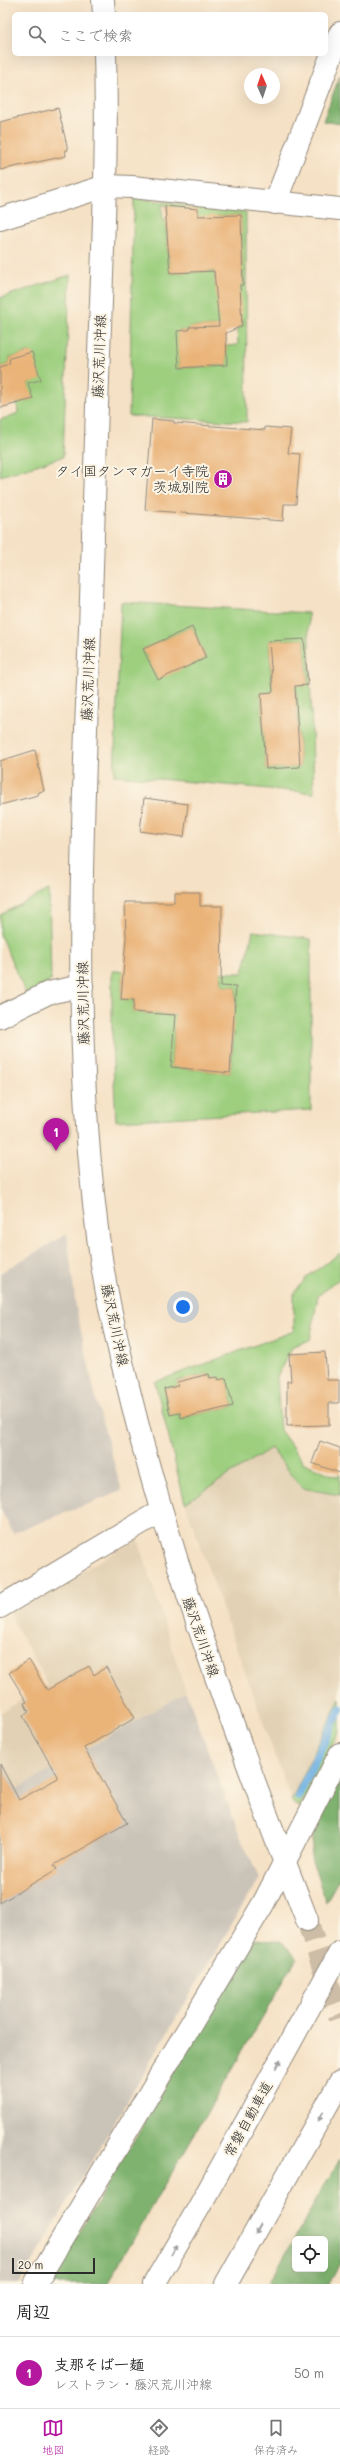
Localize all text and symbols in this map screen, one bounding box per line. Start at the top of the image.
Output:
search box [12,12,328,56]
icon: search [26,23,48,45]
text: ここで検索 [58,25,133,45]
north arrow [244,68,280,104]
street label: 藤沢荒川沖線 [88,314,109,398]
place label: タイ国タンマガーイ寺院 茨城別院 [56,461,209,496]
building icon: タイ国タンマガーイ寺院 茨城別院 [212,468,234,490]
street label: 藤沢荒川沖線 [77,637,98,721]
street label: 藤沢荒川沖線 [72,961,93,1045]
pin: 1 [43,1118,69,1151]
street label: 藤沢荒川沖線 [97,1282,134,1368]
your location [173,1297,193,1317]
street label: 藤沢荒川沖線 [179,1594,224,1680]
one-way arrow [275,2058,282,2070]
street label: 常磐自動車道 [219,2077,276,2160]
one-way arrow [318,2110,324,2122]
one-way arrow [254,2223,261,2235]
map controls [292,2236,328,2272]
button: locate [292,2236,328,2272]
one-way arrow [170,2244,177,2256]
scale bar [12,2256,95,2275]
text: 20 m [18,2257,43,2272]
text: 周辺 [16,2300,50,2322]
text: 支那そば一麺 [54,2354,144,2374]
text: 1 [26,2364,32,2381]
text: 50 m [294,2364,324,2381]
text: レストラン · 藤沢荒川沖線 [54,2375,212,2392]
tab: 地図 [42,2417,64,2457]
tab: 経路 [148,2417,170,2457]
tab: 保存済み [254,2417,298,2457]

